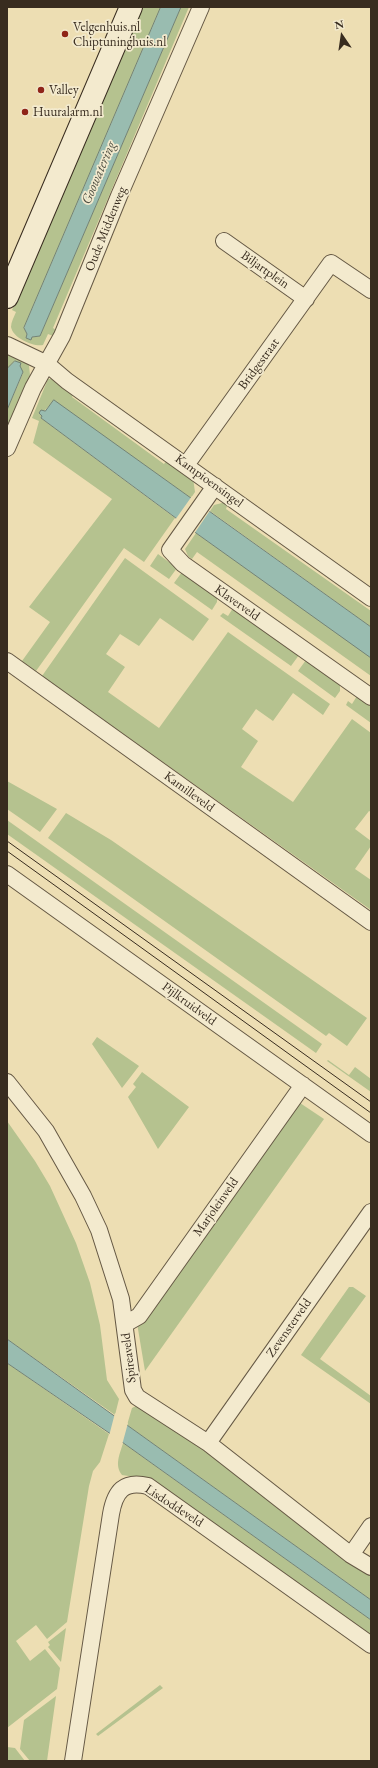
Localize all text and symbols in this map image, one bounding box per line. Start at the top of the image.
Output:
north arrow [322,16,362,56]
text: N [333,16,345,32]
place label: Velgenhuis.nl Chiptuninghuis.nl [73,19,166,50]
marker: Velgenhuis.nl Chiptuninghuis.nl [60,29,70,39]
place label: Valley [49,82,79,98]
marker: Valley [36,85,46,95]
place label: Huuralarm.nl [33,104,102,120]
marker: Huuralarm.nl [20,107,30,117]
water label: Goowatering [78,139,120,207]
street label: Oude Middenweg [82,184,130,274]
street label: Biljartplein [238,248,292,292]
street label: Bridgestraat [235,335,283,393]
street label: Kampioensingel [172,451,246,511]
street label: Klaverveld [211,582,263,624]
street label: Kamilleveld [161,768,217,816]
street label: Pijlkruidveld [159,979,219,1029]
street label: Marjoleinveld [190,1175,242,1239]
street label: Zevensterveld [263,1296,315,1360]
street label: Spireaveld [118,1332,140,1384]
street label: Lisdoddeveld [142,1481,206,1531]

